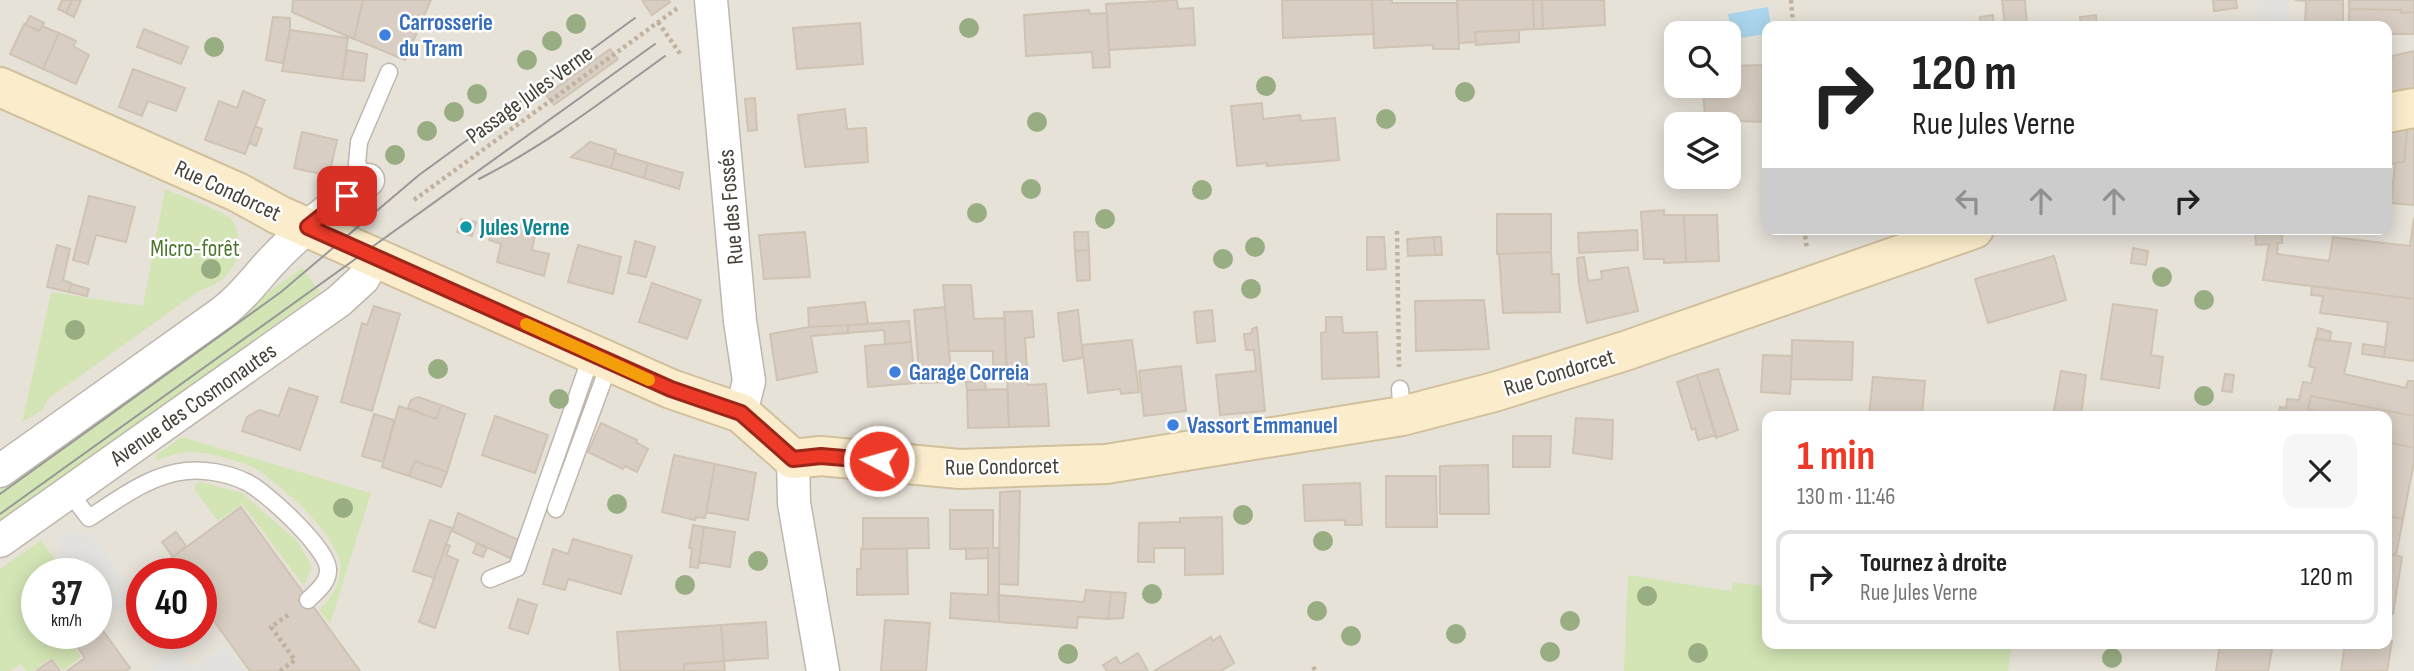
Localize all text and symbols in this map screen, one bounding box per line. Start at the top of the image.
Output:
place label: Carrosserie du Tram [399,9,493,63]
map controls [1664,21,1741,189]
button: search [1664,21,1741,98]
marker: Carrosserie du Tram [377,27,393,43]
street label: Passage Jules Verne [461,40,598,150]
text: 120 m [1912,45,2017,104]
icon: right [1797,49,1888,140]
text: Rue Jules Verne [1912,105,2075,144]
button: layers [1664,112,1741,189]
street label: Rue des Fossés [712,148,750,266]
street label: Rue Condorcet [170,154,285,228]
pin [317,166,377,226]
icon: arrive [328,177,366,215]
icon: left [1949,182,1987,220]
icon: ahead [2022,182,2060,220]
icon: ahead [2095,182,2133,220]
icon: right [2168,182,2206,220]
place label: Jules Verne [479,214,570,242]
marker: Jules Verne [458,219,474,235]
park label: Micro-forêt [150,235,240,263]
street label: Avenue des Cosmonautes [104,337,282,473]
street label: Rue Condorcet [1501,343,1618,403]
place label: Garage Correia [909,359,1029,387]
marker: Garage Correia [887,364,903,380]
place label: Vassort Emmanuel [1187,412,1338,440]
marker: Vassort Emmanuel [1165,417,1181,433]
position arrow [842,424,916,498]
text: 1 min [1797,431,1875,482]
button: close [2283,434,2357,508]
street label: Rue Condorcet [945,452,1059,482]
text: 130 m · 11:46 [1797,483,1895,511]
text: Tournez à droite [1860,548,2007,579]
speed limit sign: 40 [126,558,217,649]
icon: right [1801,558,1839,596]
text: 120 m [2300,562,2353,593]
text: 37 [51,573,82,616]
text: Rue Jules Verne [1860,579,1977,607]
text: km/h [51,610,82,631]

